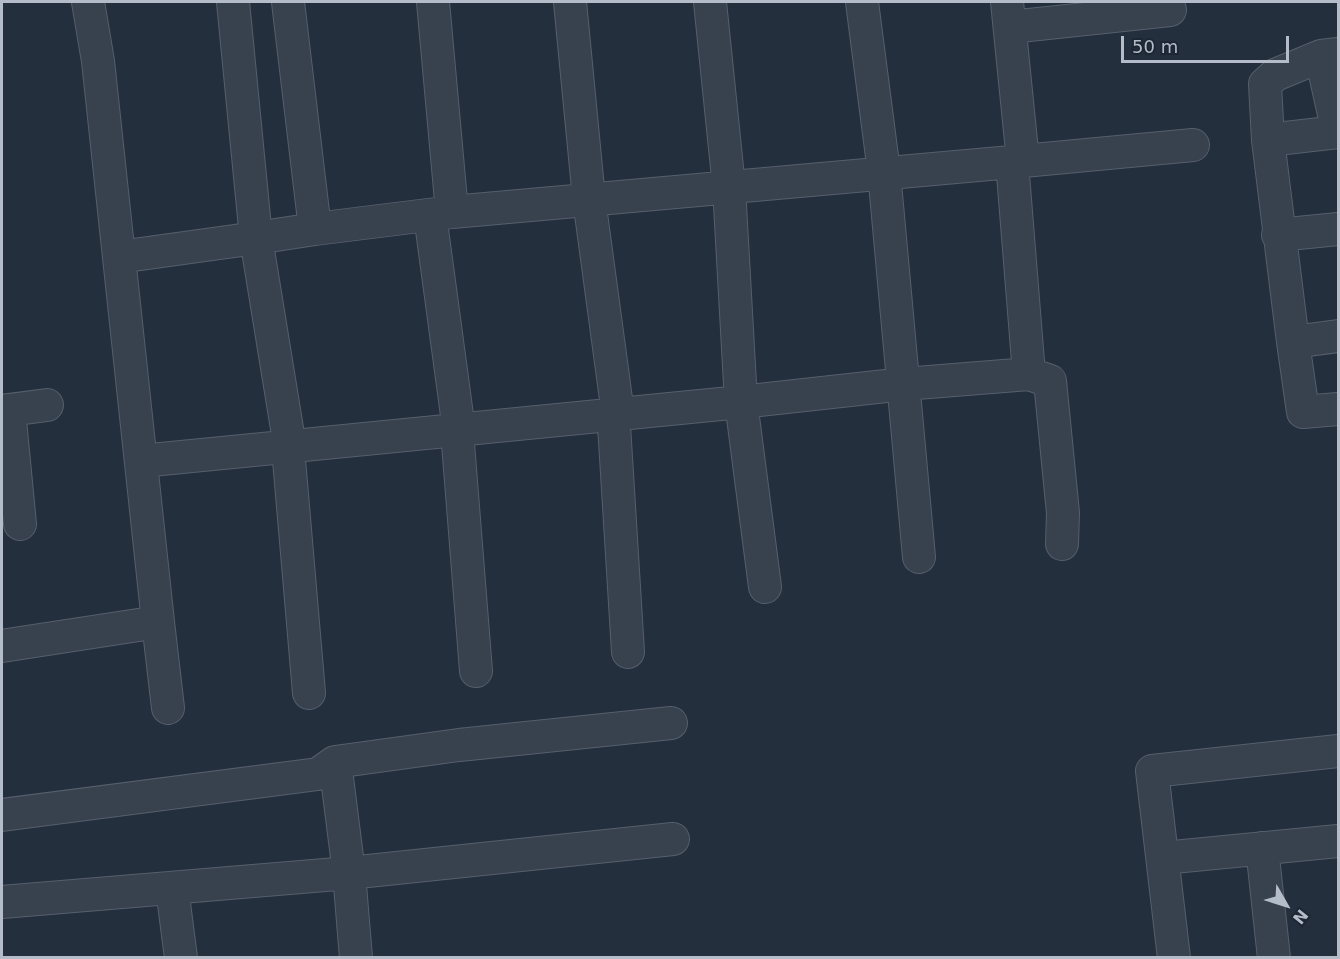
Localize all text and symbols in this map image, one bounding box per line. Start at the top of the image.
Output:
scale bar [1124,24,1292,62]
text: 50 m [1132,36,1178,57]
north arrow [1256,875,1316,935]
text: N [1289,905,1312,928]

